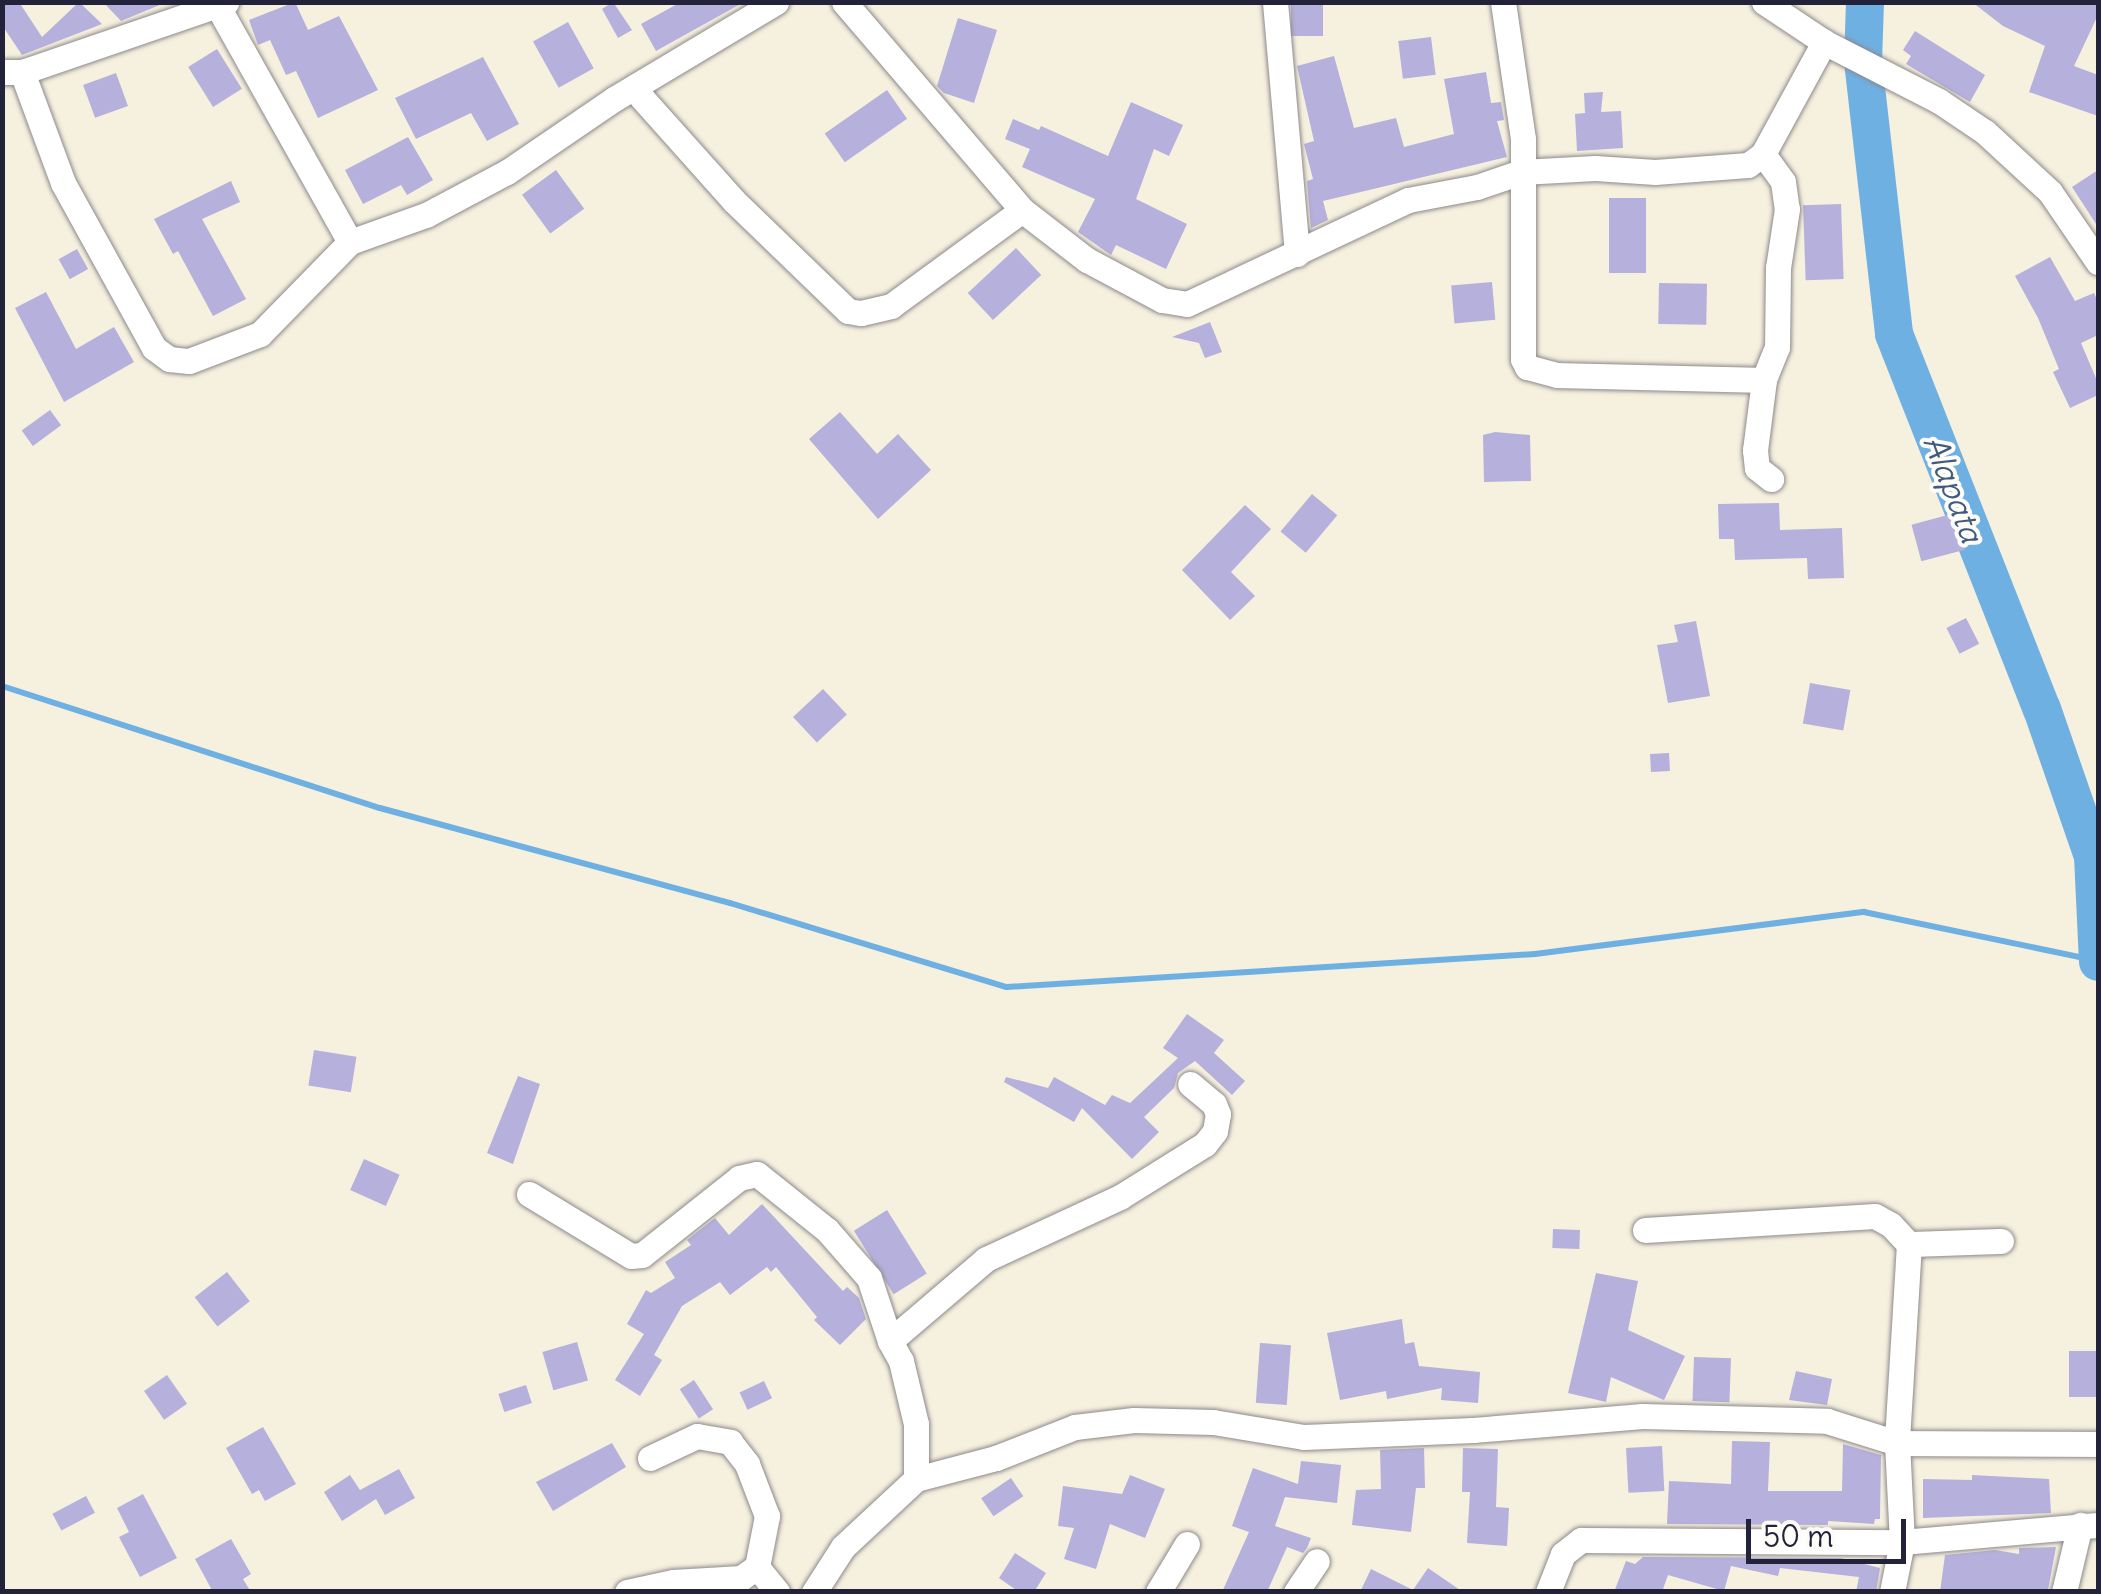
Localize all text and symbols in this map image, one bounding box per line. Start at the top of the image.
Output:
water label: Alapata [1915,430,1991,548]
scale bar [1751,1499,1911,1561]
text: 50 m [1763,1517,1833,1555]

